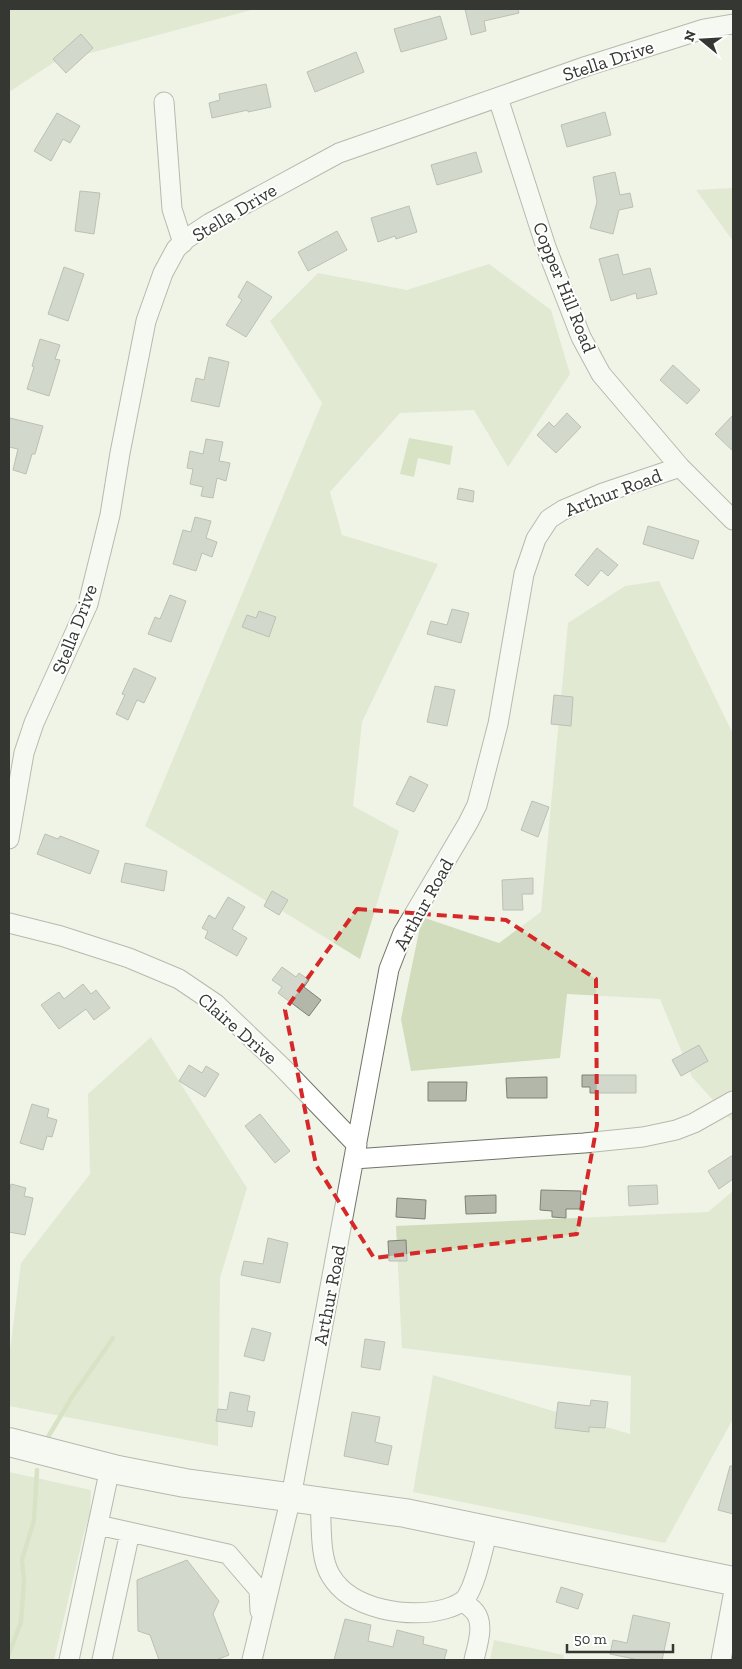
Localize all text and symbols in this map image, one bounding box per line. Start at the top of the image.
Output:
north arrow [677,15,727,65]
text: N [680,28,700,44]
street label: Stella Drive [560,35,657,86]
street label: Stella Drive [188,178,281,247]
street label: Copper Hill Road [528,219,601,356]
street label: Arthur Road [562,463,665,521]
street label: Stella Drive [47,581,102,677]
street label: Arthur Road [389,854,458,954]
street label: Claire Drive [193,988,282,1069]
street label: Arthur Road [309,1243,351,1347]
scale bar [567,1622,673,1654]
text: 50 m [574,1630,607,1648]

